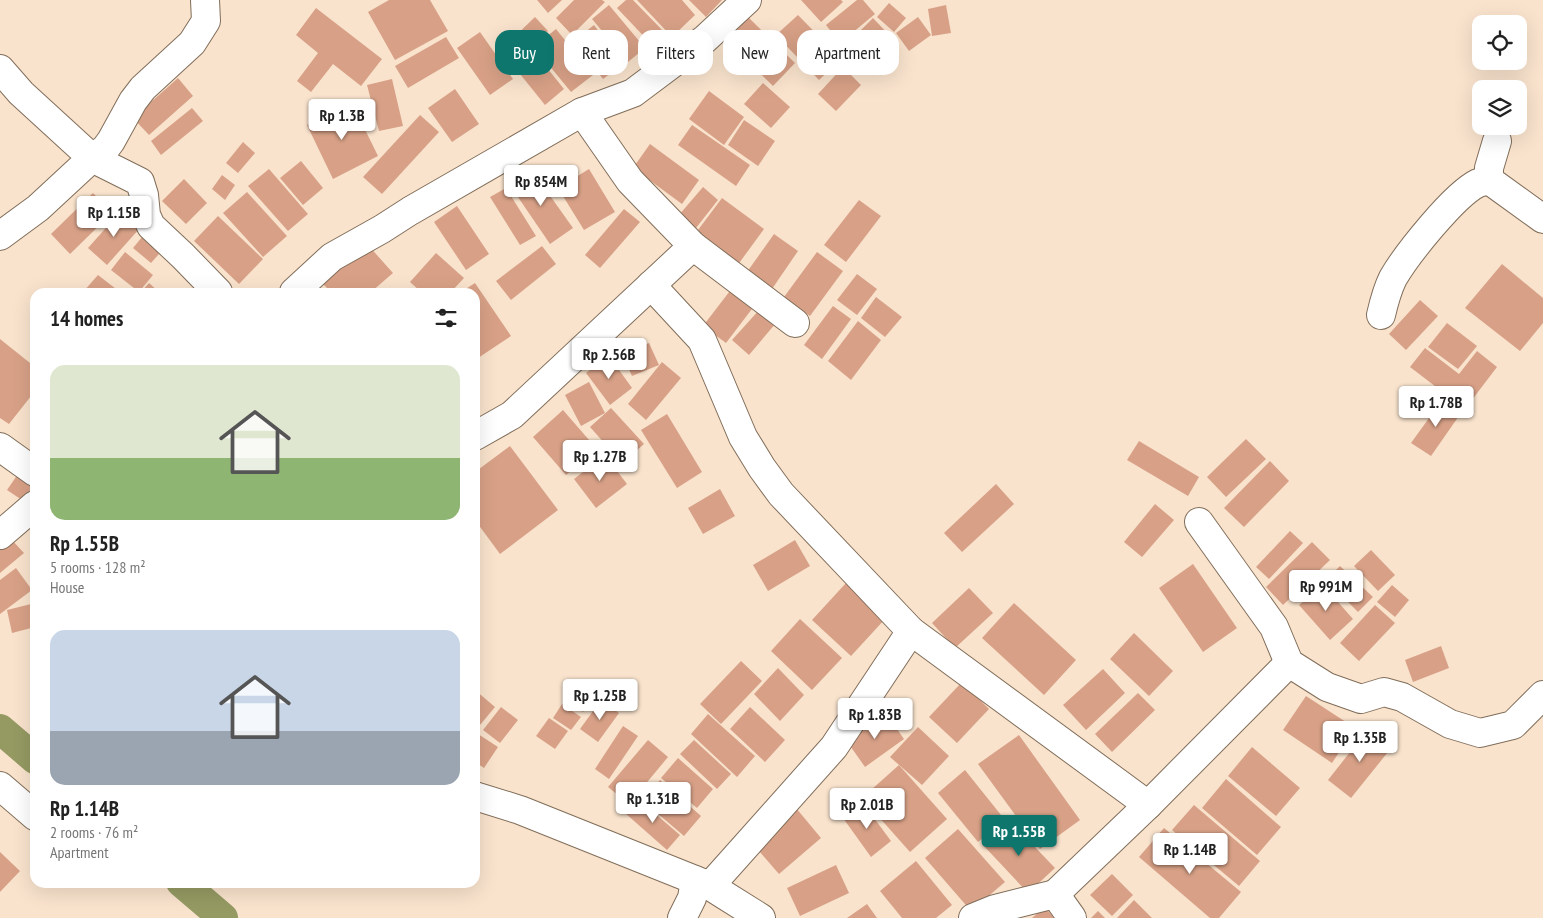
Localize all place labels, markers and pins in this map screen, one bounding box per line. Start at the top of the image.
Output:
pin: Rp 1.3B [296,98,388,141]
pin: Rp 854M [495,164,587,207]
pin: Rp 1.15B [62,196,166,238]
pin: Rp 2.56B [557,338,661,380]
pin: Rp 1.78B [1384,386,1488,428]
pin: Rp 1.27B [548,440,652,482]
pin: Rp 991M [1280,570,1372,612]
pin: Rp 1.25B [548,678,652,721]
pin: Rp 1.83B [823,698,927,740]
pin: Rp 1.35B [1308,720,1412,763]
pin: Rp 1.31B [601,782,705,824]
pin: Rp 2.01B [815,788,919,830]
pin: Rp 1.55B [967,814,1071,857]
pin: Rp 1.14B [1138,832,1242,875]

